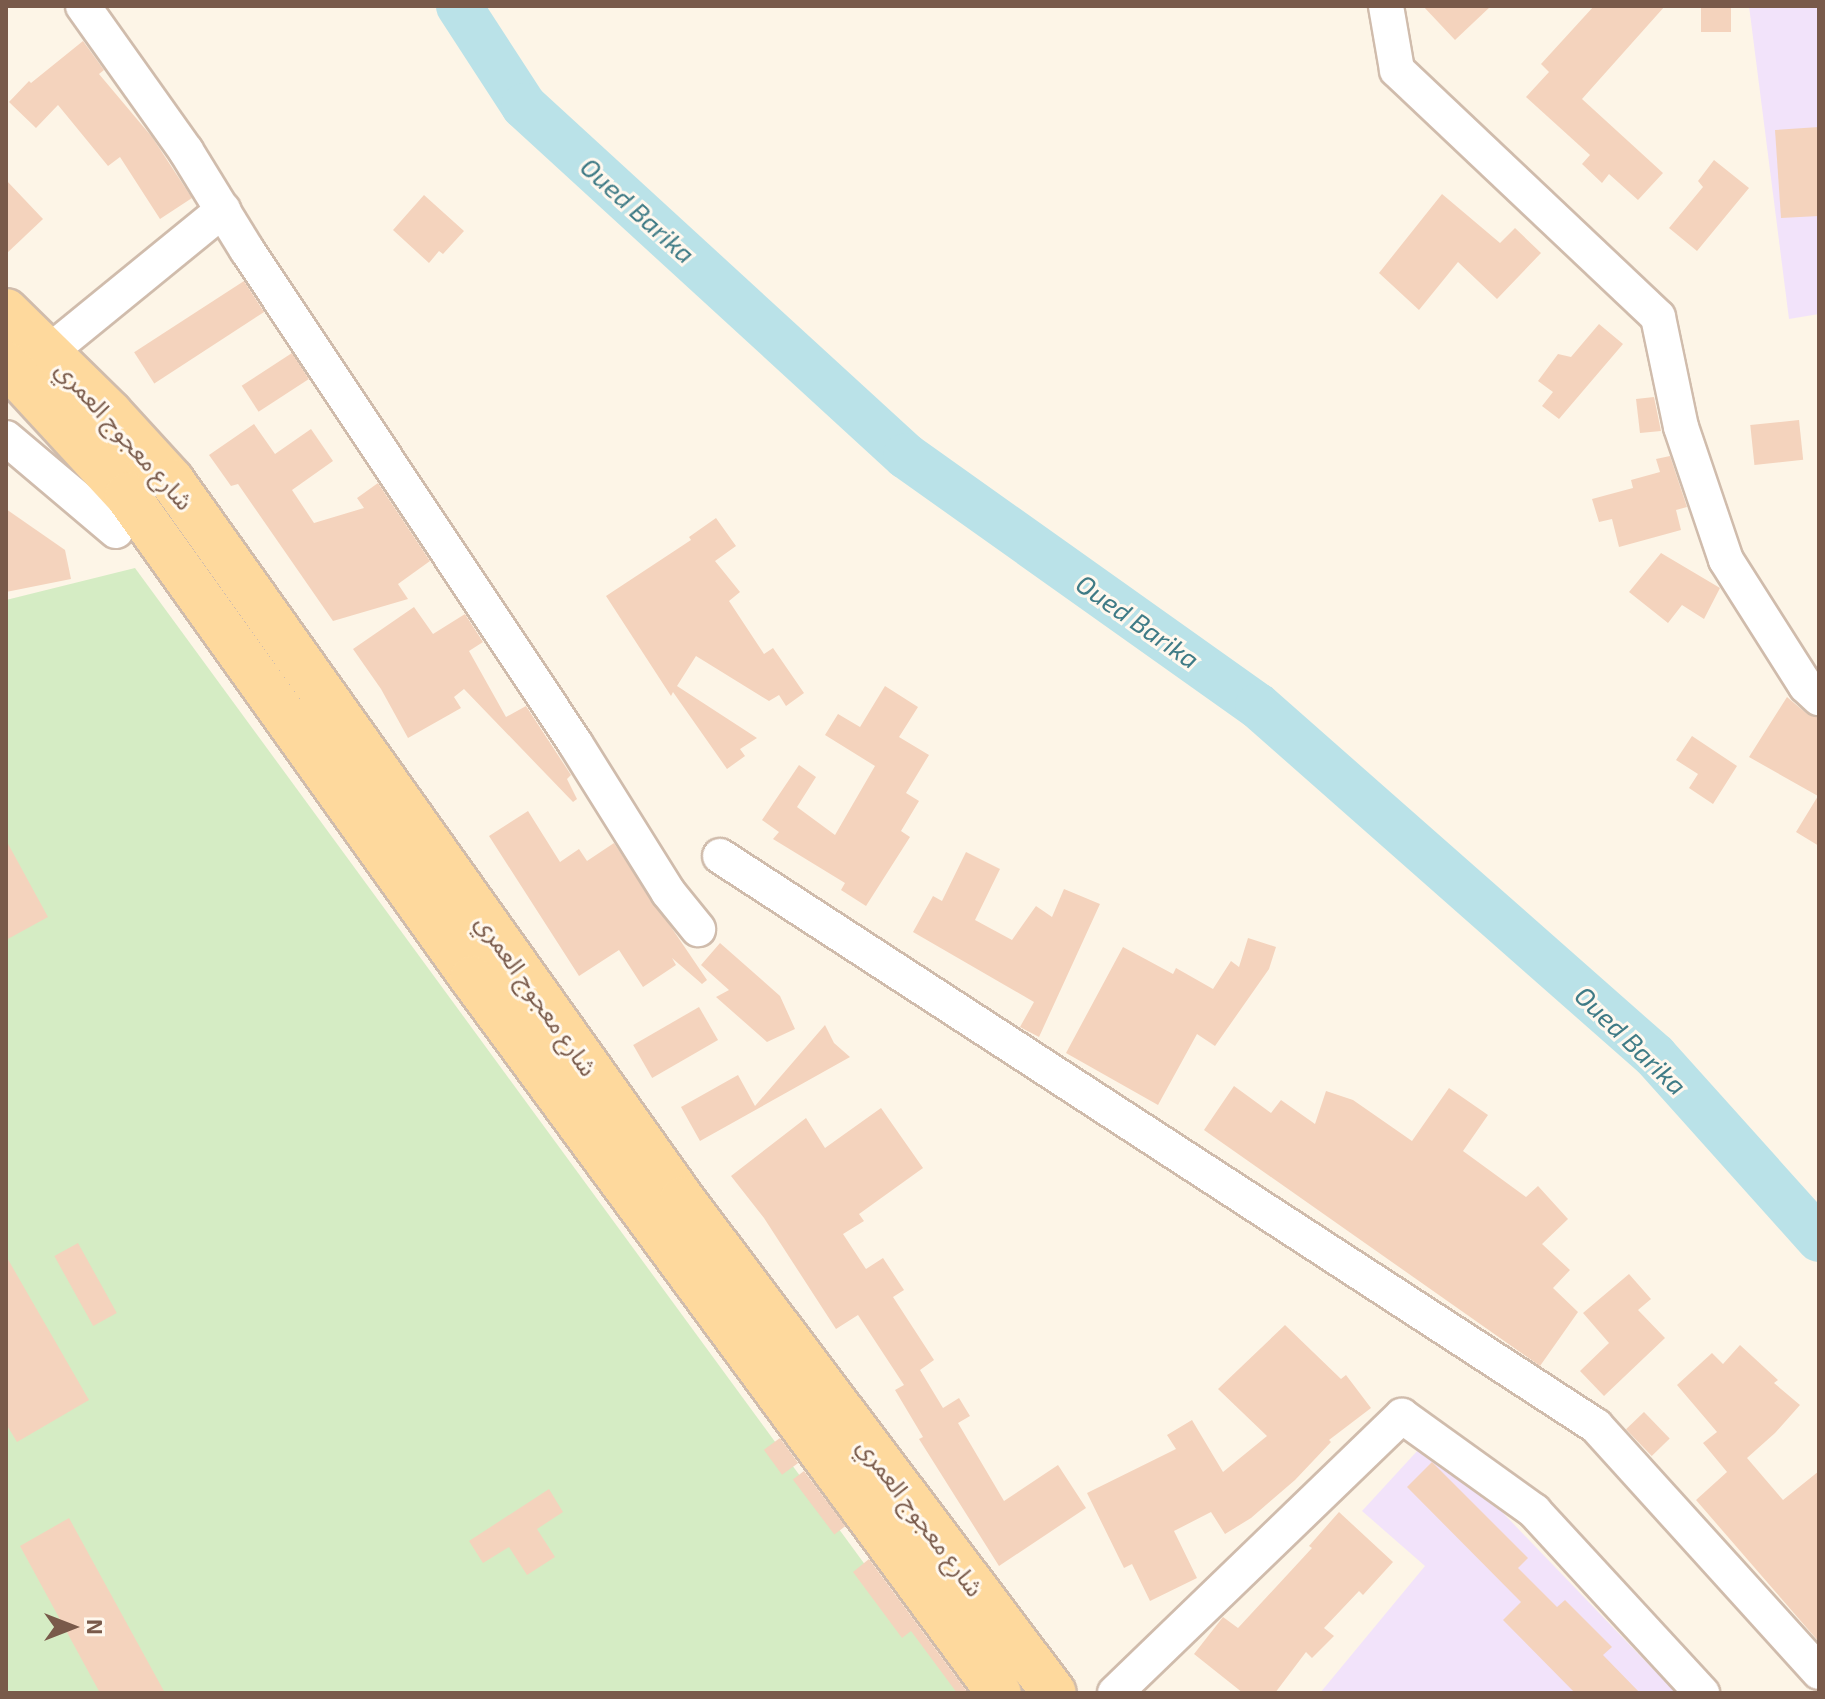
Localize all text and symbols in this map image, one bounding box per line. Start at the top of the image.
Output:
water label: Oued Barika [575,151,701,269]
street label: شارع معجوج العمري [51,355,199,515]
water label: Oued Barika [1071,567,1205,675]
street label: شارع معجوج العمري [471,909,603,1081]
water label: Oued Barika [1569,979,1693,1101]
street label: شارع معجوج العمري [852,1432,990,1602]
north arrow [32,1587,112,1667]
text: N [83,1619,109,1635]

